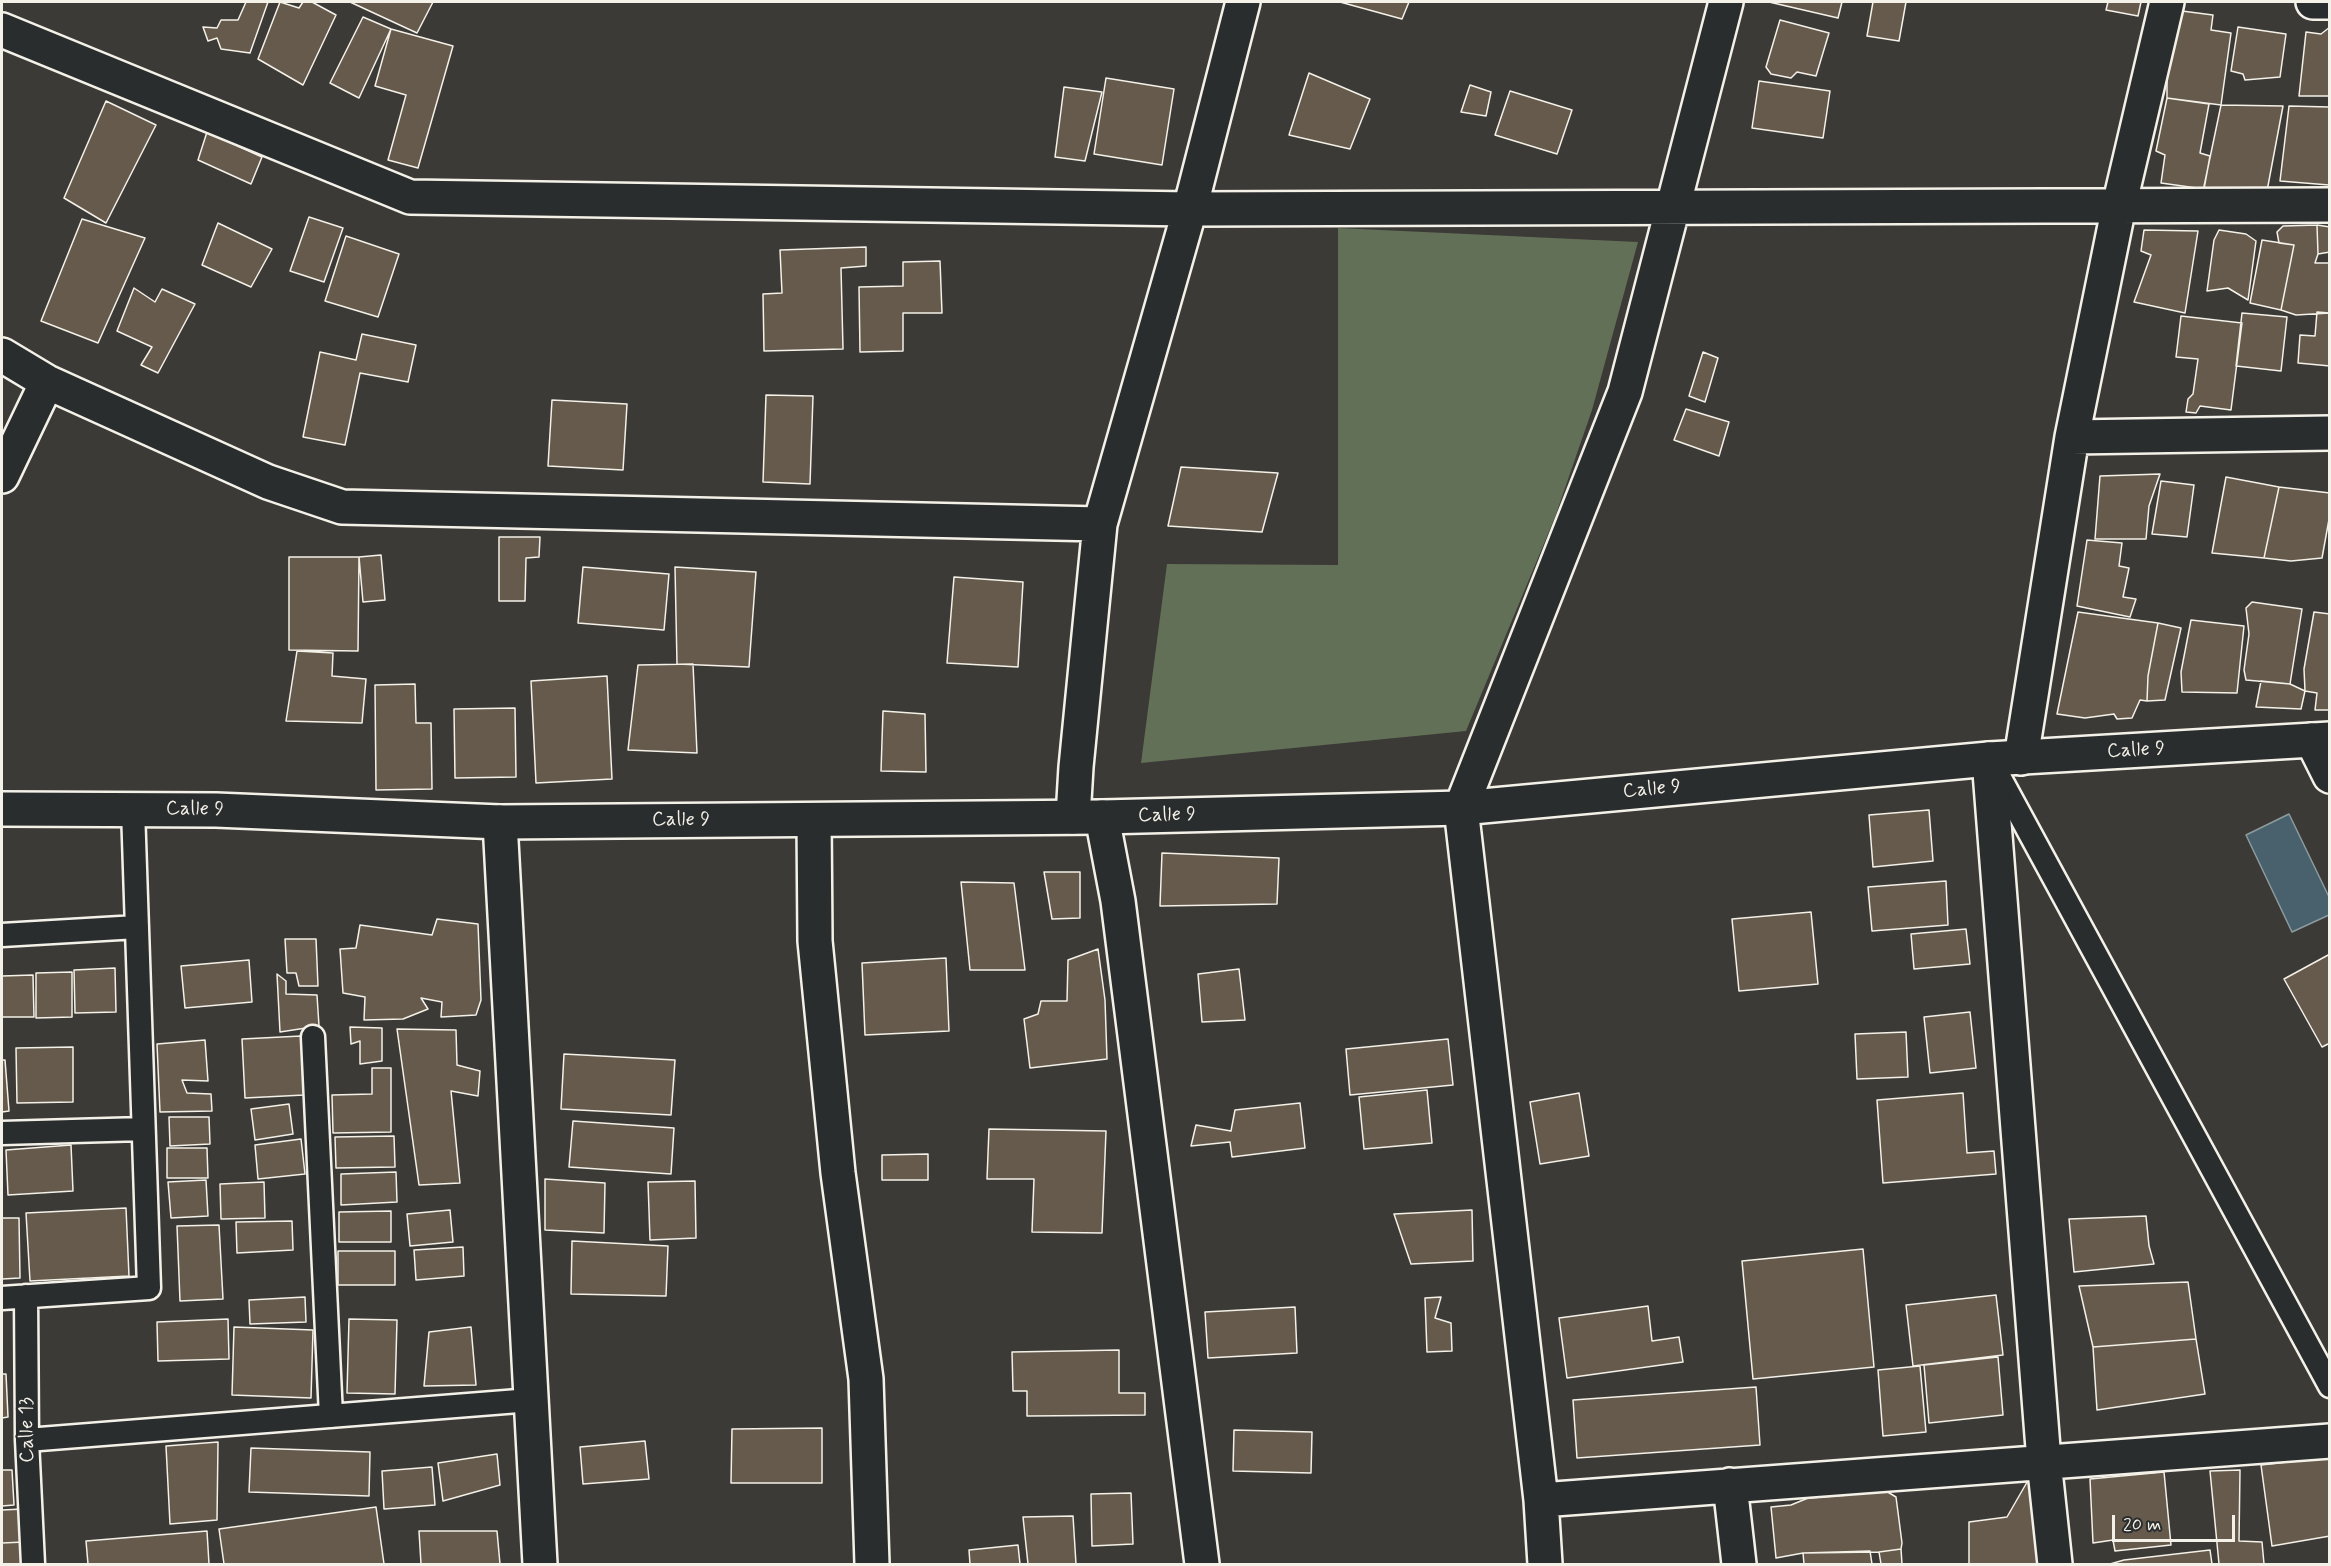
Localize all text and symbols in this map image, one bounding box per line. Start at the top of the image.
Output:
street label: Calle 9 [2106,737,2166,765]
street label: Calle 9 [1622,776,1682,804]
street label: Calle 9 [166,797,224,823]
street label: Calle 9 [1138,803,1196,829]
street label: Calle 9 [652,809,710,833]
street label: Calle 13 [15,1397,41,1463]
scale bar [2115,1503,2238,1541]
text: 20 m [2123,1513,2161,1537]

